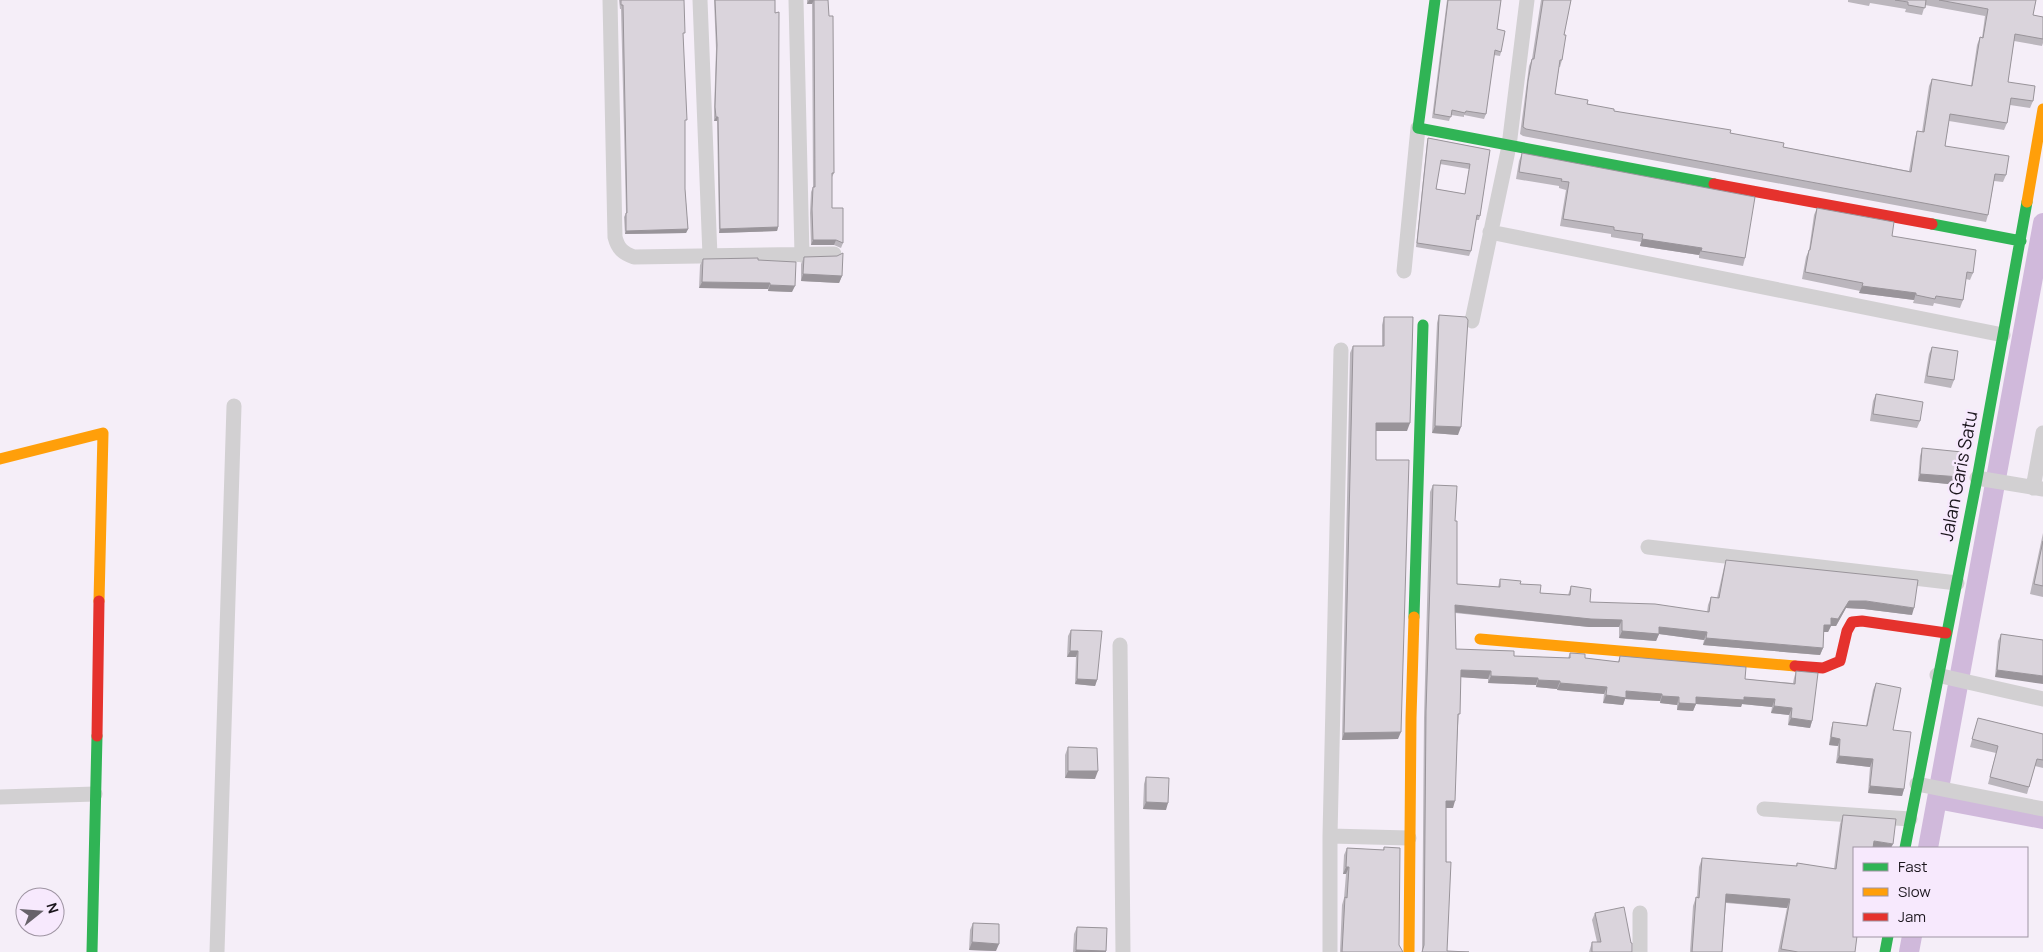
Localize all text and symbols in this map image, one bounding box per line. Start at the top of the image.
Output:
street label: Jalan Garis Satu [1934,409,1982,543]
legend [1853,847,2028,937]
text: Fast [1898,856,1927,877]
text: Slow [1898,881,1931,902]
north arrow [15,887,65,937]
text: N [42,900,63,916]
text: Jam [1898,906,1926,927]

